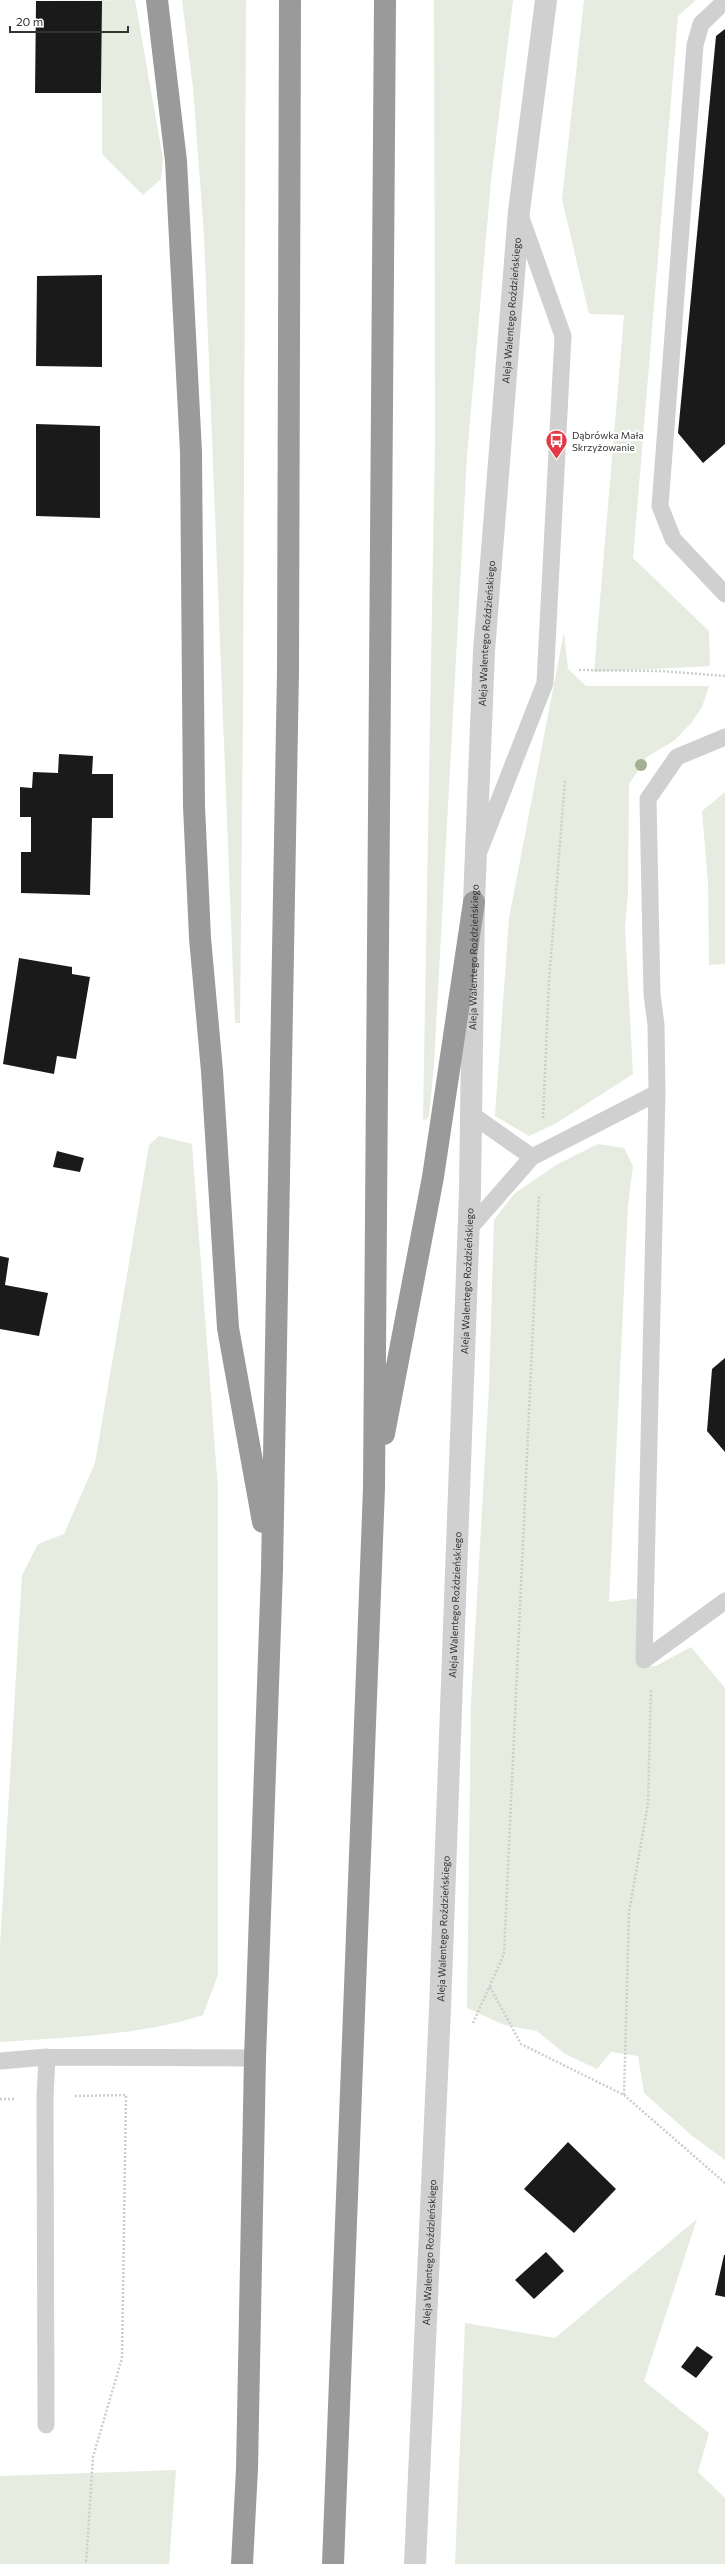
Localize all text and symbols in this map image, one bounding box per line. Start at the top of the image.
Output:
scale bar [10,8,128,34]
text: 20 m [16,14,43,28]
street label: Aleja Walentego Roździeńskiego [499,237,523,384]
bus stop icon: Dąbrówka Mała Skrzyżowanie [543,428,569,461]
place label: Dąbrówka Mała Skrzyżowanie [572,429,644,453]
street label: Aleja Walentego Roździeńskiego [476,560,497,707]
street label: Aleja Walentego Roździeńskiego [466,884,481,1030]
street label: Aleja Walentego Roździeńskiego [458,1208,475,1354]
street label: Aleja Walentego Roździeńskiego [446,1531,464,1678]
street label: Aleja Walentego Roździeńskiego [434,1855,452,2002]
street label: Aleja Walentego Roździeńskiego [420,2179,438,2326]

